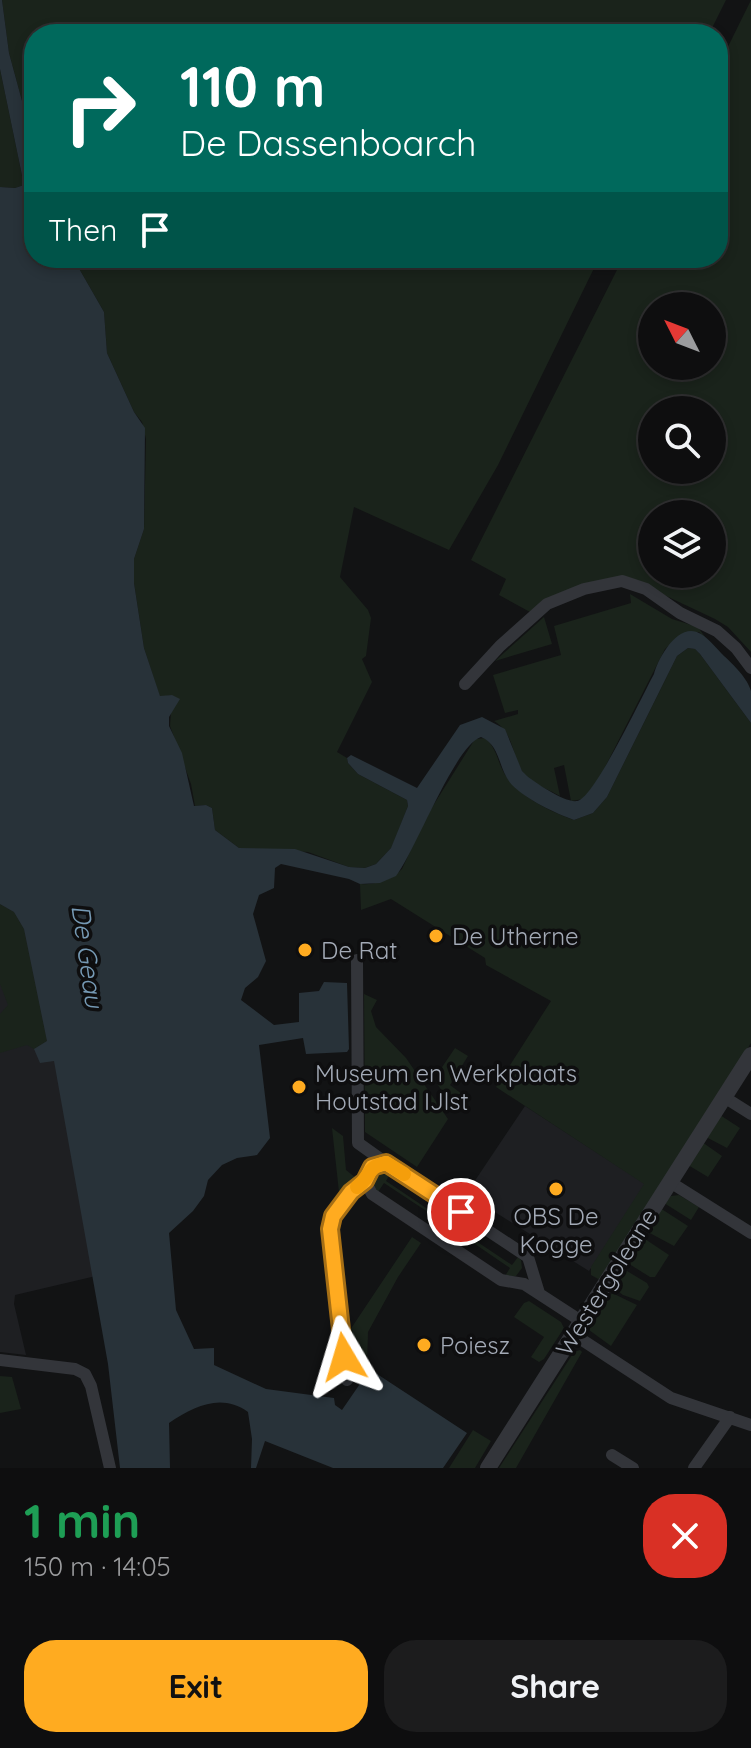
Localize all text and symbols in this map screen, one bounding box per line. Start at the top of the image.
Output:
text: 110 m [180,51,325,121]
icon: right [48,56,152,160]
text: De Dassenboarch [180,120,477,165]
icon: arrive [133,208,177,252]
text: Then [48,211,117,249]
north arrow [638,292,726,380]
map controls [638,292,726,588]
button: search [638,396,726,484]
button: layers [638,500,726,588]
water label: De Geau [64,902,112,1011]
place label: De Utherne [452,921,579,951]
marker: De Utherne [427,927,445,945]
place label: De Rat [321,935,397,965]
marker: De Rat [296,941,314,959]
place label: Museum en Werkplaats Houtstad IJlst [315,1058,577,1116]
marker: Museum en Werkplaats Houtstad IJlst [290,1078,308,1096]
pin [427,1178,495,1246]
marker: OBS De Kogge [547,1180,565,1198]
icon: arrive [439,1190,483,1234]
place label: OBS De Kogge [513,1201,599,1259]
street label: Westergoleane [549,1203,663,1361]
position arrow [302,1315,386,1399]
place label: Poiesz [440,1330,510,1360]
marker: Poiesz [415,1336,433,1354]
text: 1 min [24,1490,140,1550]
button: close [643,1494,727,1578]
text: 150 m · 14:05 [24,1550,171,1583]
button: Exit [24,1640,368,1732]
button: Share [384,1640,727,1732]

